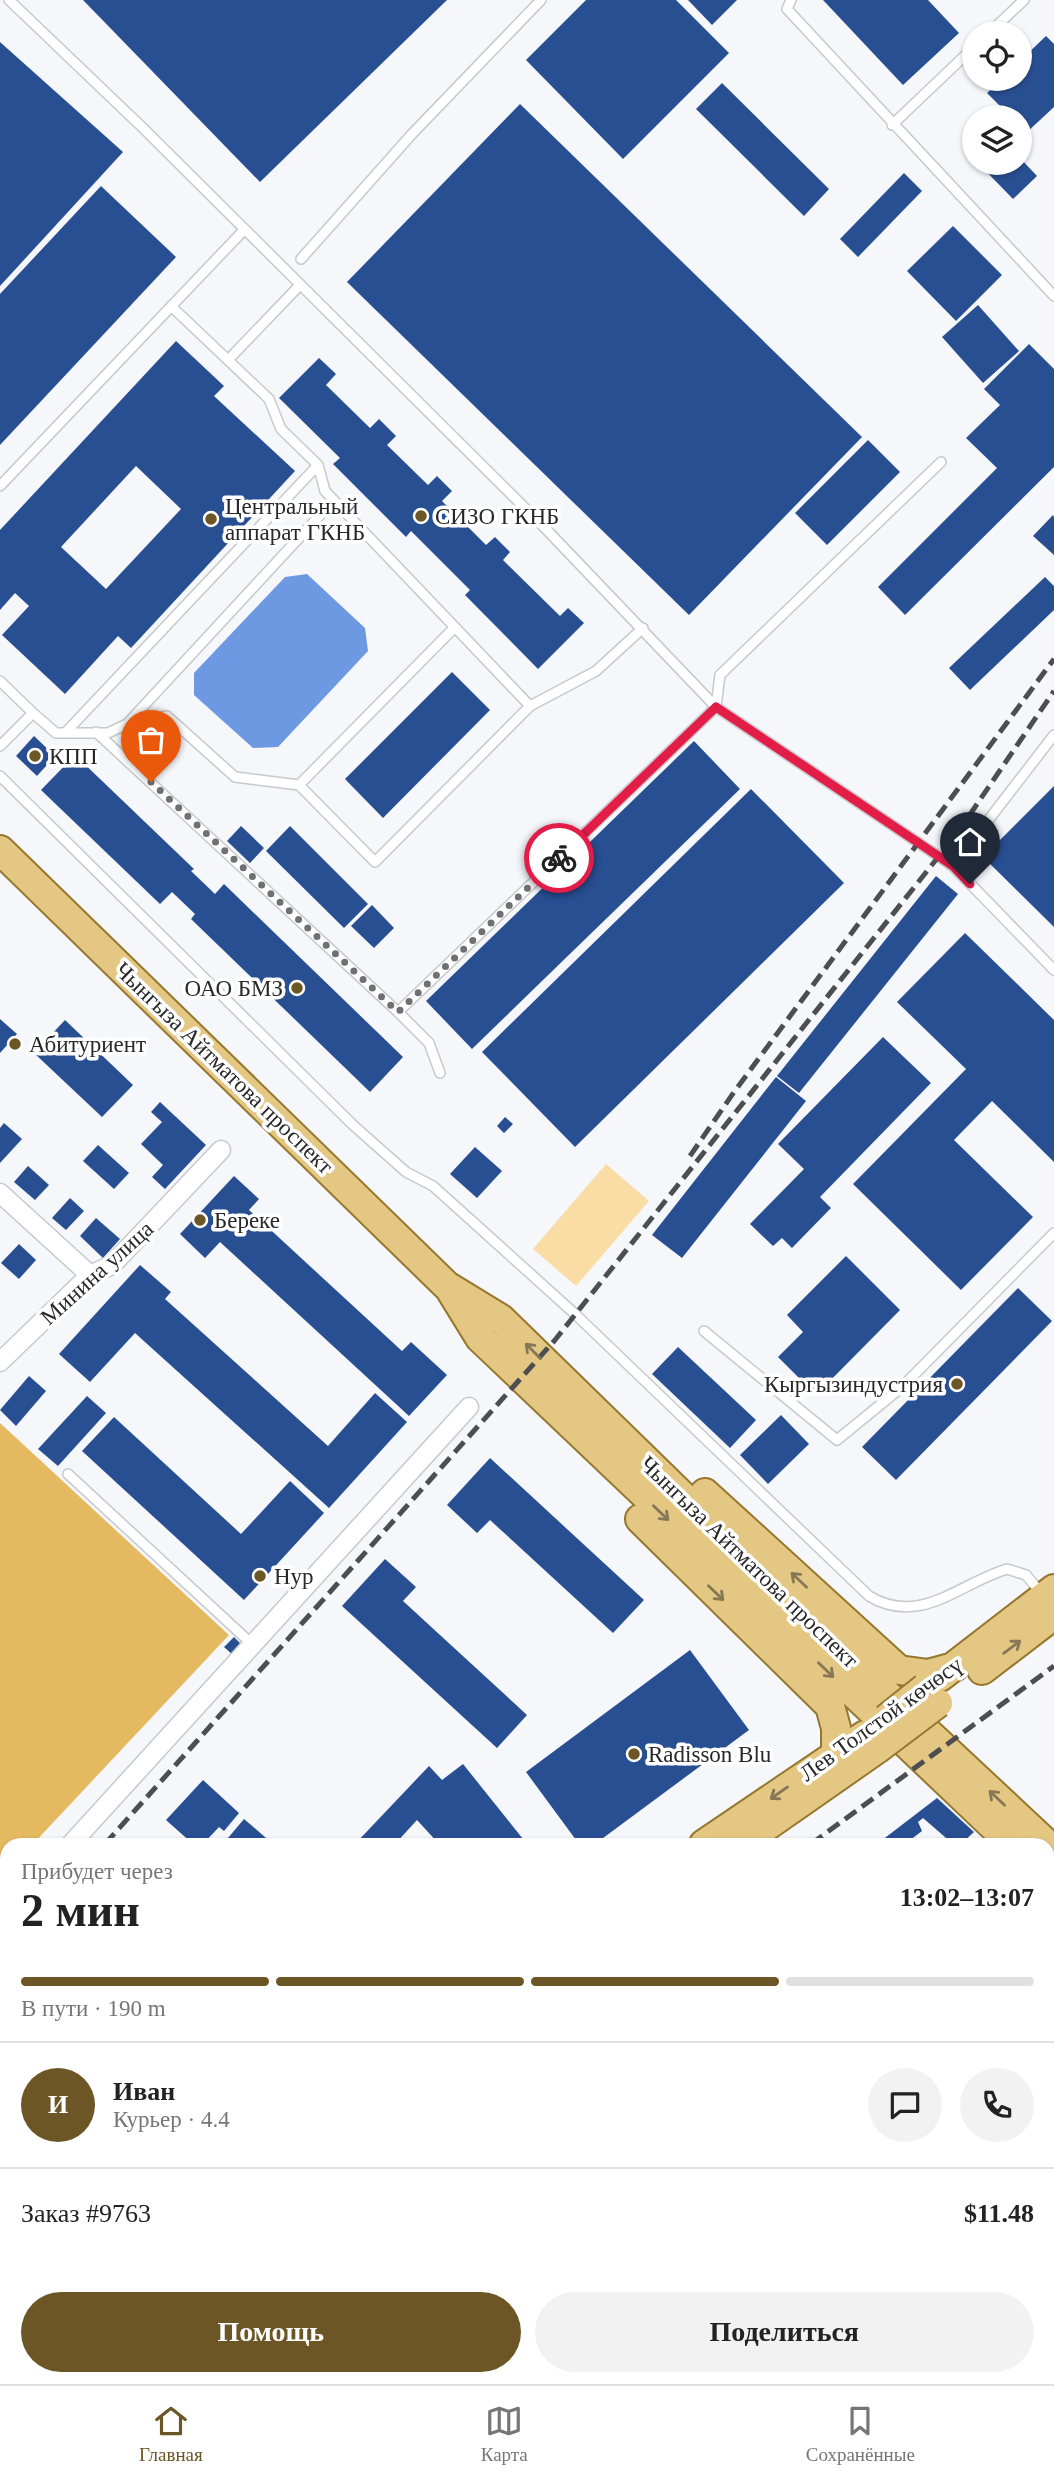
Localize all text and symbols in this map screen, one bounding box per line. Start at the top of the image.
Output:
map controls [962,21,1032,175]
button: locate [962,21,1032,91]
button: layers [962,105,1032,175]
place label: Центральный аппарат ГКНБ [225,494,365,545]
place label: СИЗО ГКНБ [435,504,559,529]
marker: СИЗО ГКНБ [413,508,429,524]
marker: Центральный аппарат ГКНБ [203,511,219,527]
pin [121,710,181,782]
icon: bag [132,721,170,759]
place label: КПП [49,744,98,769]
marker: КПП [27,748,43,764]
pin [940,812,1000,884]
courier [524,823,594,893]
icon: home [951,823,989,861]
icon: bike [540,839,578,877]
street label: Чынгыза Айтматова проспект [110,957,338,1179]
place label: ОАО БМЗ [185,976,283,1001]
marker: ОАО БМЗ [289,980,305,996]
place label: Абитуриент [29,1032,146,1057]
marker: Абитуриент [7,1036,23,1052]
place label: Береке [214,1208,280,1233]
marker: Береке [192,1212,208,1228]
street label: Минина улица [36,1216,158,1330]
one-way arrow [525,1343,542,1360]
place label: Кыргызиндустрия [764,1372,943,1397]
marker: Кыргызиндустрия [949,1376,965,1392]
street label: Чынгыза Айтматова проспект [635,1451,863,1673]
one-way arrow [652,1504,669,1521]
place label: Нур [274,1564,314,1589]
marker: Нур [252,1568,268,1584]
one-way arrow [790,1572,808,1588]
one-way arrow [707,1585,724,1602]
one-way arrow [1002,1640,1021,1655]
street label: Лев Толстой көчөсү [795,1652,967,1786]
one-way arrow [817,1662,834,1679]
place label: Radisson Blu [648,1742,772,1767]
marker: Radisson Blu [626,1746,642,1762]
one-way arrow [770,1786,789,1800]
one-way arrow [989,1789,1006,1806]
text: Прибудет через [21,1859,173,1884]
text: 13:02–13:07 [900,1883,1034,1912]
text: 2 мин [21,1885,140,1936]
text: В пути · 190 m [21,1996,166,2021]
button: chat [868,2068,942,2142]
button: phone [960,2068,1034,2142]
text: Иван [113,2077,175,2106]
text: И [48,2090,68,2119]
text: Курьер · 4.4 [113,2107,230,2132]
text: Заказ #9763 [21,2199,151,2228]
text: $11.48 [964,2199,1034,2228]
button: Помощь [21,2292,521,2372]
button: Поделиться [535,2292,1034,2372]
tab: Главная [139,2402,203,2466]
tab: Карта [481,2402,528,2466]
tab: Сохранённые [806,2402,915,2466]

